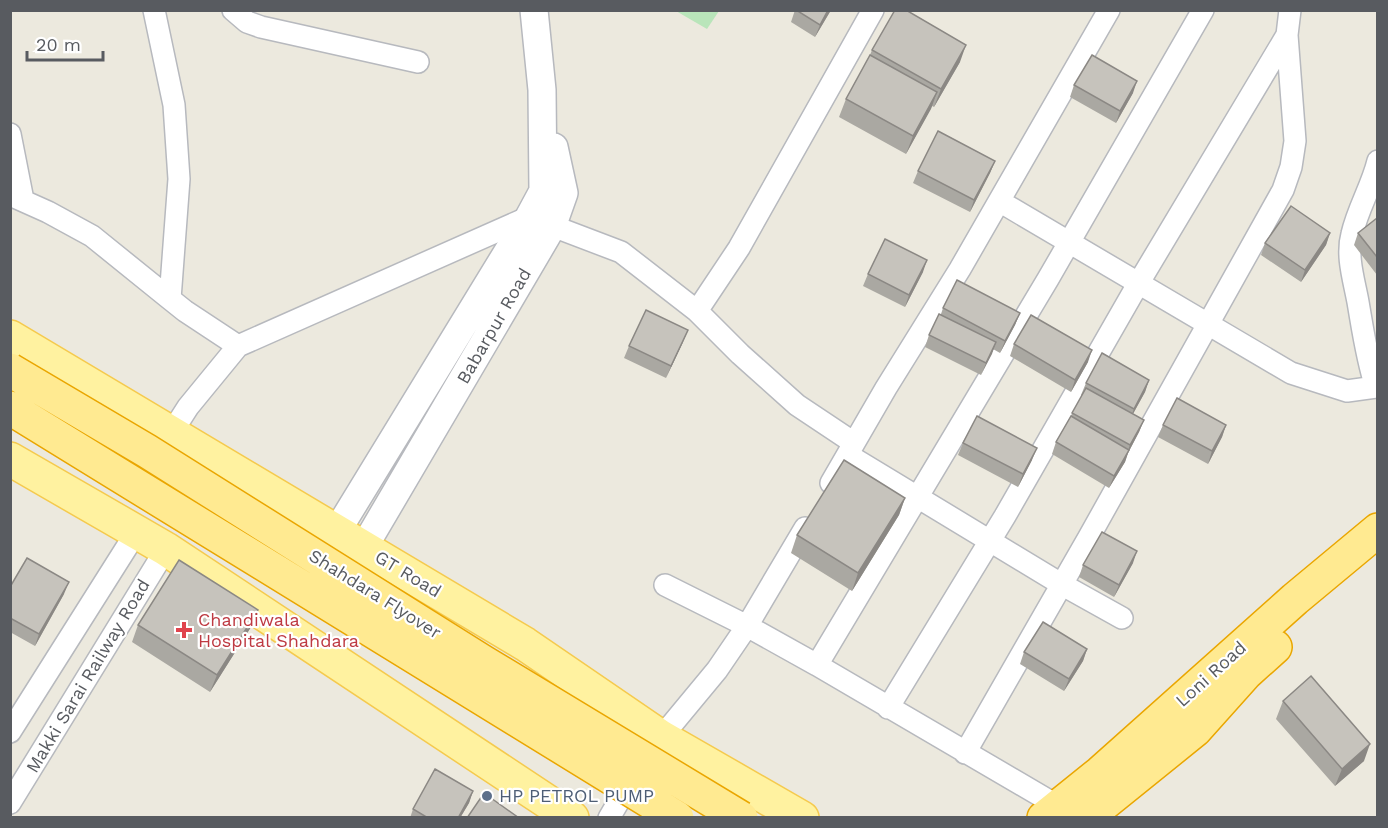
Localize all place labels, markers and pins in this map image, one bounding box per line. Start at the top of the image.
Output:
place label: Chandiwala Hospital Shahdara [198,609,359,651]
marker: Chandiwala Hospital Shahdara [175,621,193,639]
place label: HP PETROL PUMP [499,785,654,806]
marker: HP PETROL PUMP [480,789,494,803]

